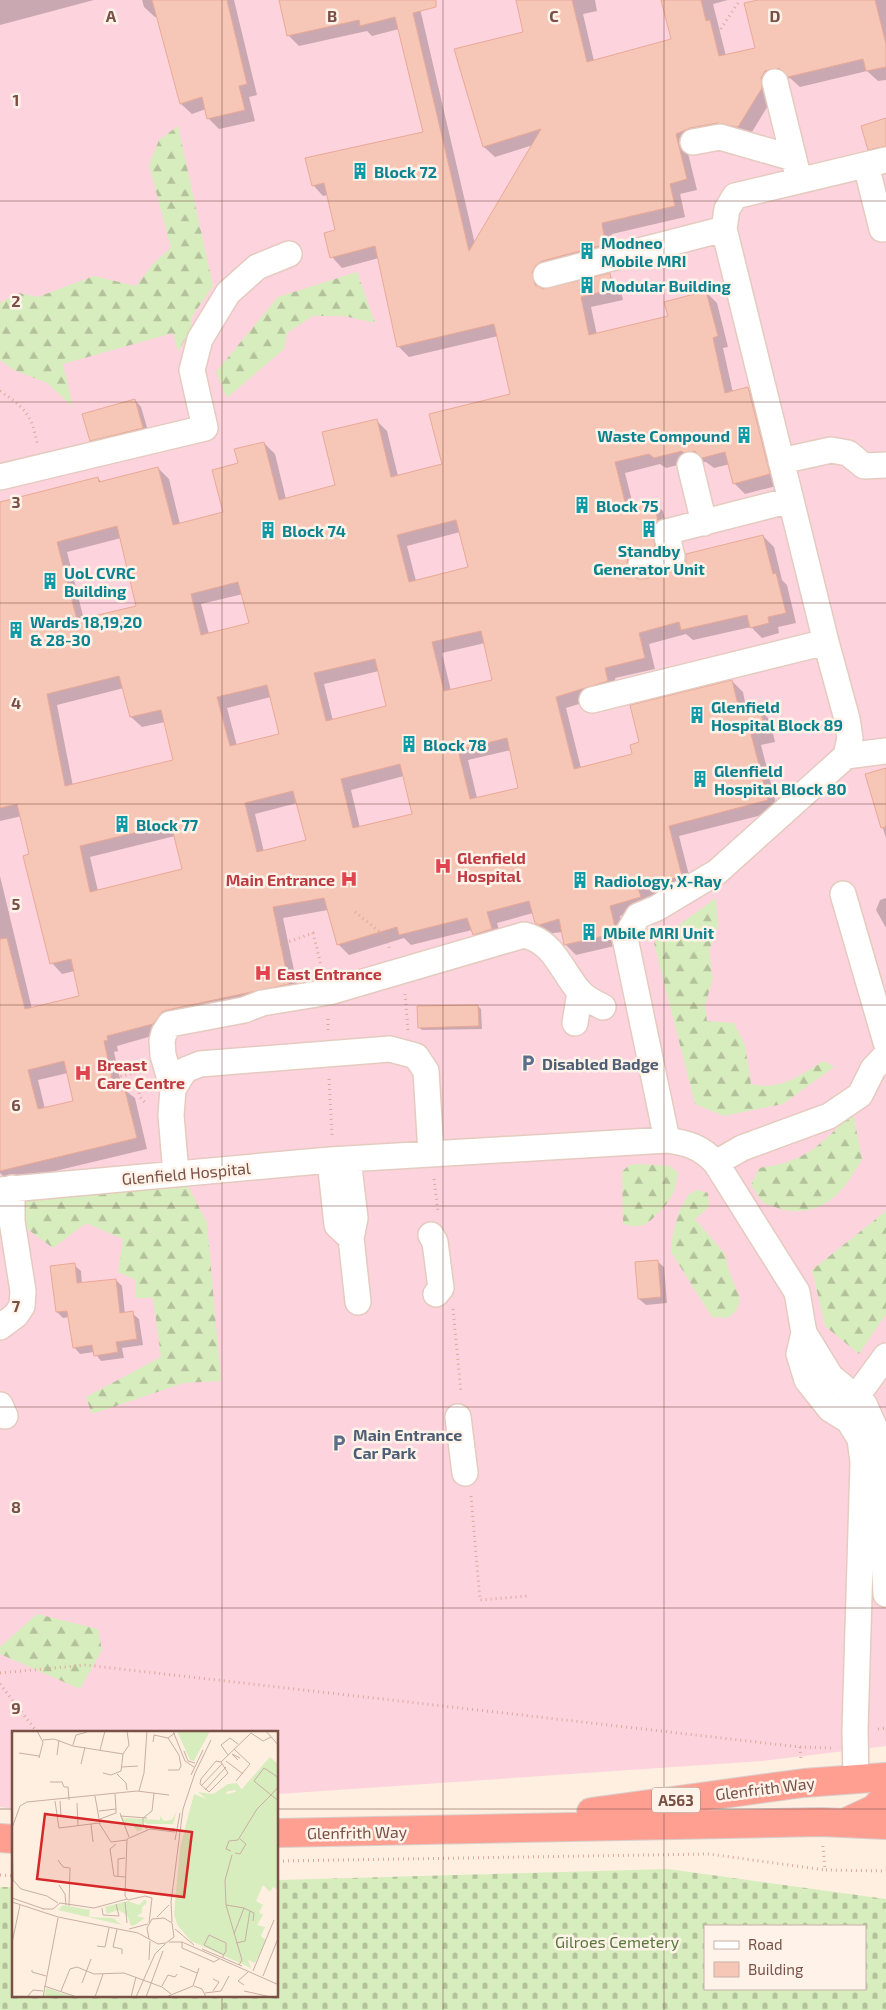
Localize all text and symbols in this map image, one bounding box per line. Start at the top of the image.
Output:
text: A [106,6,117,25]
text: B [327,6,337,25]
text: C [549,6,559,25]
text: D [770,6,781,25]
text: 1 [13,90,19,109]
building icon: Block 72 [350,161,370,181]
place label: Block 72 [374,162,437,181]
place label: Modneo Mobile MRI [601,233,686,270]
building icon: Modneo Mobile MRI [577,241,597,261]
building icon: Modular Building [577,275,597,295]
place label: Modular Building [601,276,731,295]
text: 2 [11,291,21,310]
building icon: Waste Compound [734,425,754,445]
place label: Waste Compound [597,426,730,445]
text: 3 [11,492,21,511]
building icon: Block 75 [572,495,592,515]
place label: Block 75 [596,496,659,515]
building icon: Standby Generator Unit [639,519,659,539]
building icon: Block 74 [258,520,278,540]
place label: Block 74 [282,521,346,540]
place label: Standby Generator Unit [593,541,705,578]
place label: UoL CVRC Building [64,563,135,600]
building icon: UoL CVRC Building [40,571,60,591]
place label: Wards 18,19,20 & 28-30 [30,612,142,649]
building icon: Wards 18,19,20 & 28-30 [6,620,26,640]
text: 4 [11,693,21,712]
place label: Glenfield Hospital Block 89 [711,697,843,734]
building icon: Glenfield Hospital Block 89 [687,705,707,725]
building icon: Block 78 [399,734,419,754]
place label: Block 78 [423,735,487,754]
place label: Glenfield Hospital Block 80 [714,761,847,798]
building icon: Glenfield Hospital Block 80 [690,769,710,789]
building icon: Block 77 [112,814,132,834]
place label: Block 77 [136,815,199,834]
place label: Glenfield Hospital [457,848,526,885]
hospital icon: Glenfield Hospital [433,856,453,876]
hospital icon: Main Entrance [339,869,359,889]
place label: Main Entrance [226,870,335,889]
building icon: Radiology, X-Ray [570,870,590,890]
place label: Radiology, X-Ray [594,871,722,891]
text: 5 [12,894,21,913]
building icon: Mbile MRI Unit [579,922,599,942]
place label: Mbile MRI Unit [603,923,714,942]
hospital icon: East Entrance [253,963,273,983]
place label: East Entrance [277,964,382,983]
parking icon: Disabled Badge [518,1053,538,1073]
place label: Disabled Badge [542,1054,659,1073]
place label: Breast Care Centre [97,1055,185,1092]
hospital icon: Breast Care Centre [73,1063,93,1083]
text: 6 [11,1095,21,1114]
street label: Glenfield Hospital [121,1158,251,1188]
text: 7 [12,1296,21,1315]
place label: Main Entrance Car Park [353,1425,462,1462]
parking icon: Main Entrance Car Park [329,1433,349,1453]
text: 8 [11,1497,21,1516]
text: 9 [11,1698,21,1717]
inset map [12,1731,279,1998]
street label: Glenfrith Way [714,1772,816,1804]
road number: A563 [652,1788,700,1812]
street label: Glenfrith Way [307,1822,408,1842]
legend [704,1925,866,1990]
park label: Gilroes Cemetery [555,1932,680,1951]
text: Road [748,1935,783,1953]
text: Building [748,1960,804,1978]

